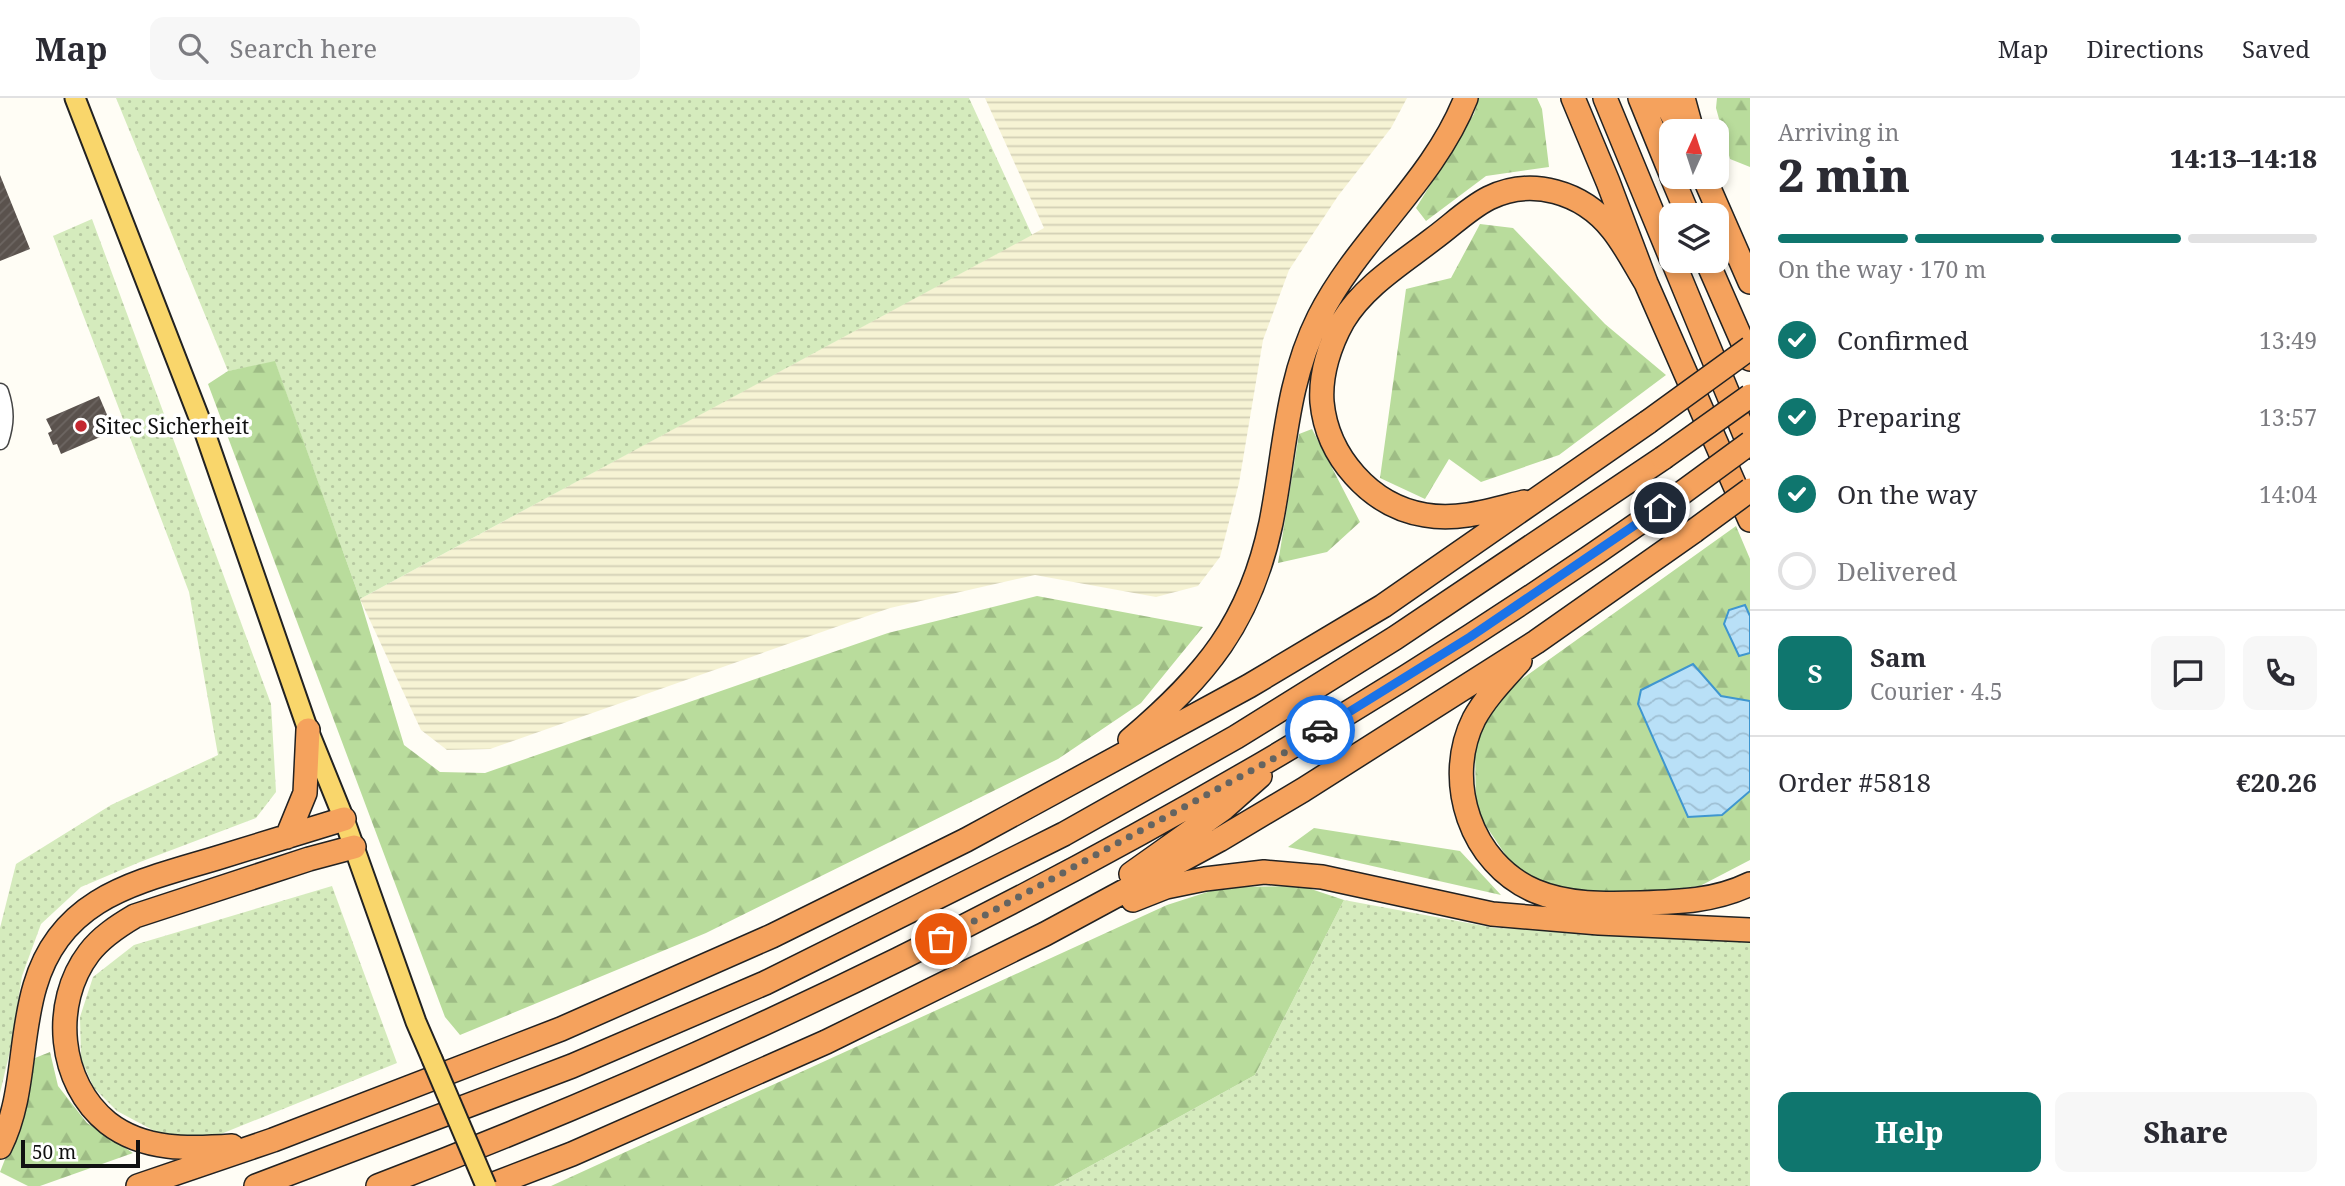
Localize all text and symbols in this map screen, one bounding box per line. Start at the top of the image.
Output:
search box [150,17,640,80]
text: Map [35,26,108,71]
icon: search [174,29,212,67]
text: Search here [230,30,377,66]
text: Map [1998,32,2049,65]
text: Directions [2087,32,2204,65]
text: Saved [2242,32,2310,65]
text: Arriving in [1778,116,1899,148]
north arrow [1659,119,1729,189]
map controls [1659,119,1729,273]
text: 14:13–14:18 [2170,140,2317,176]
text: 2 min [1778,143,1910,205]
button: layers [1659,203,1729,273]
text: On the way · 170 m [1778,253,1986,285]
icon: check [1778,321,1816,359]
text: Confirmed [1837,322,1969,358]
text: 13:49 [2259,324,2317,356]
icon: check [1778,398,1816,436]
text: Preparing [1837,399,1961,435]
text: 13:57 [2259,401,2317,433]
place label: Sitec Sicherheit [95,412,249,440]
marker: Sitec Sicherheit [73,418,89,434]
icon: check [1778,475,1816,513]
text: On the way [1837,476,1977,512]
pin [1630,478,1690,538]
text: 14:04 [2259,478,2317,510]
icon: home [1641,489,1679,527]
text: Delivered [1837,553,1957,589]
button: chat [2151,636,2225,710]
button: phone [2243,636,2317,710]
text: Sam [1870,639,1926,675]
text: S [1807,655,1823,691]
text: Courier · 4.5 [1870,675,2003,707]
courier [1285,695,1355,765]
icon: car [1301,711,1339,749]
text: Order #5818 [1778,764,1931,800]
text: €20.26 [2236,764,2317,800]
pin [911,909,971,969]
icon: bag [922,920,960,958]
button: Help [1778,1092,2041,1172]
button: Share [2055,1092,2317,1172]
scale bar [21,1137,140,1169]
text: 50 m [32,1139,76,1165]

